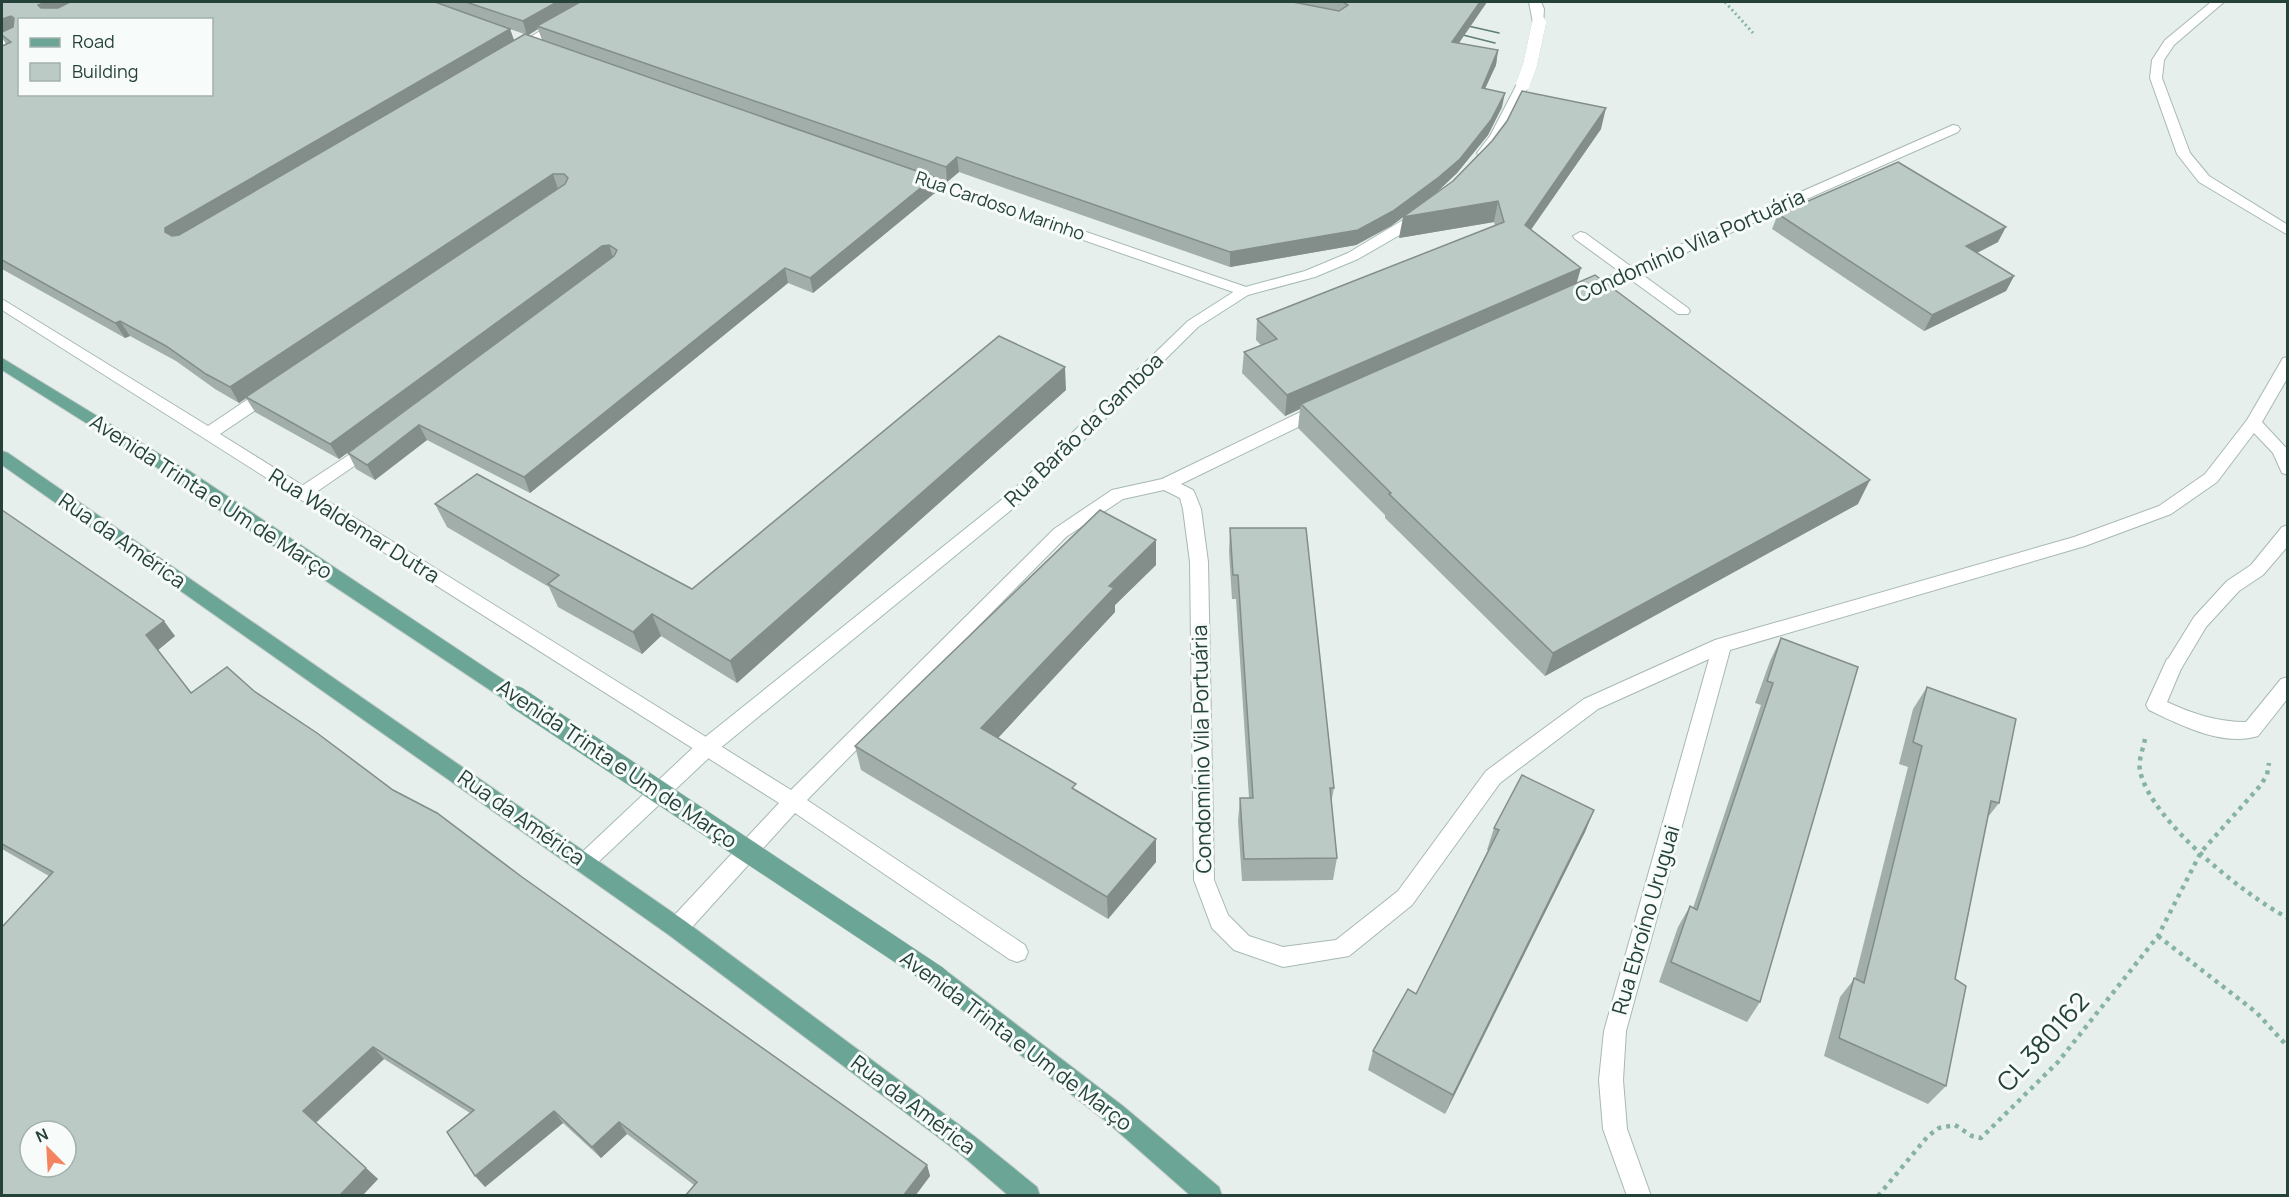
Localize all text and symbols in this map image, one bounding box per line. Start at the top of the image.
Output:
legend [18,18,213,96]
text: Road [72,29,115,53]
text: Building [72,59,138,83]
street label: Rua Cardoso Marinho [912,165,1088,245]
street label: Condomínio Vila Portuária [1570,182,1809,308]
street label: Rua Barão da Gamboa [998,346,1169,513]
street label: Avenida Trinta e Um de Março [85,407,338,585]
street label: Rua Waldemar Dutra [264,461,445,589]
street label: Rua da América [54,486,192,594]
street label: Condomínio Vila Portuária [1185,624,1217,874]
street label: Avenida Trinta e Um de Março [492,672,743,854]
street label: Rua da América [453,763,591,871]
street label: Rua Ebroíno Uruguai [1605,822,1686,1018]
street label: Avenida Trinta e Um de Março [895,944,1138,1137]
street label: CL 380162 [1988,984,2097,1099]
street label: Rua da América [846,1048,982,1160]
north arrow [18,1119,78,1179]
text: N [32,1123,52,1148]

